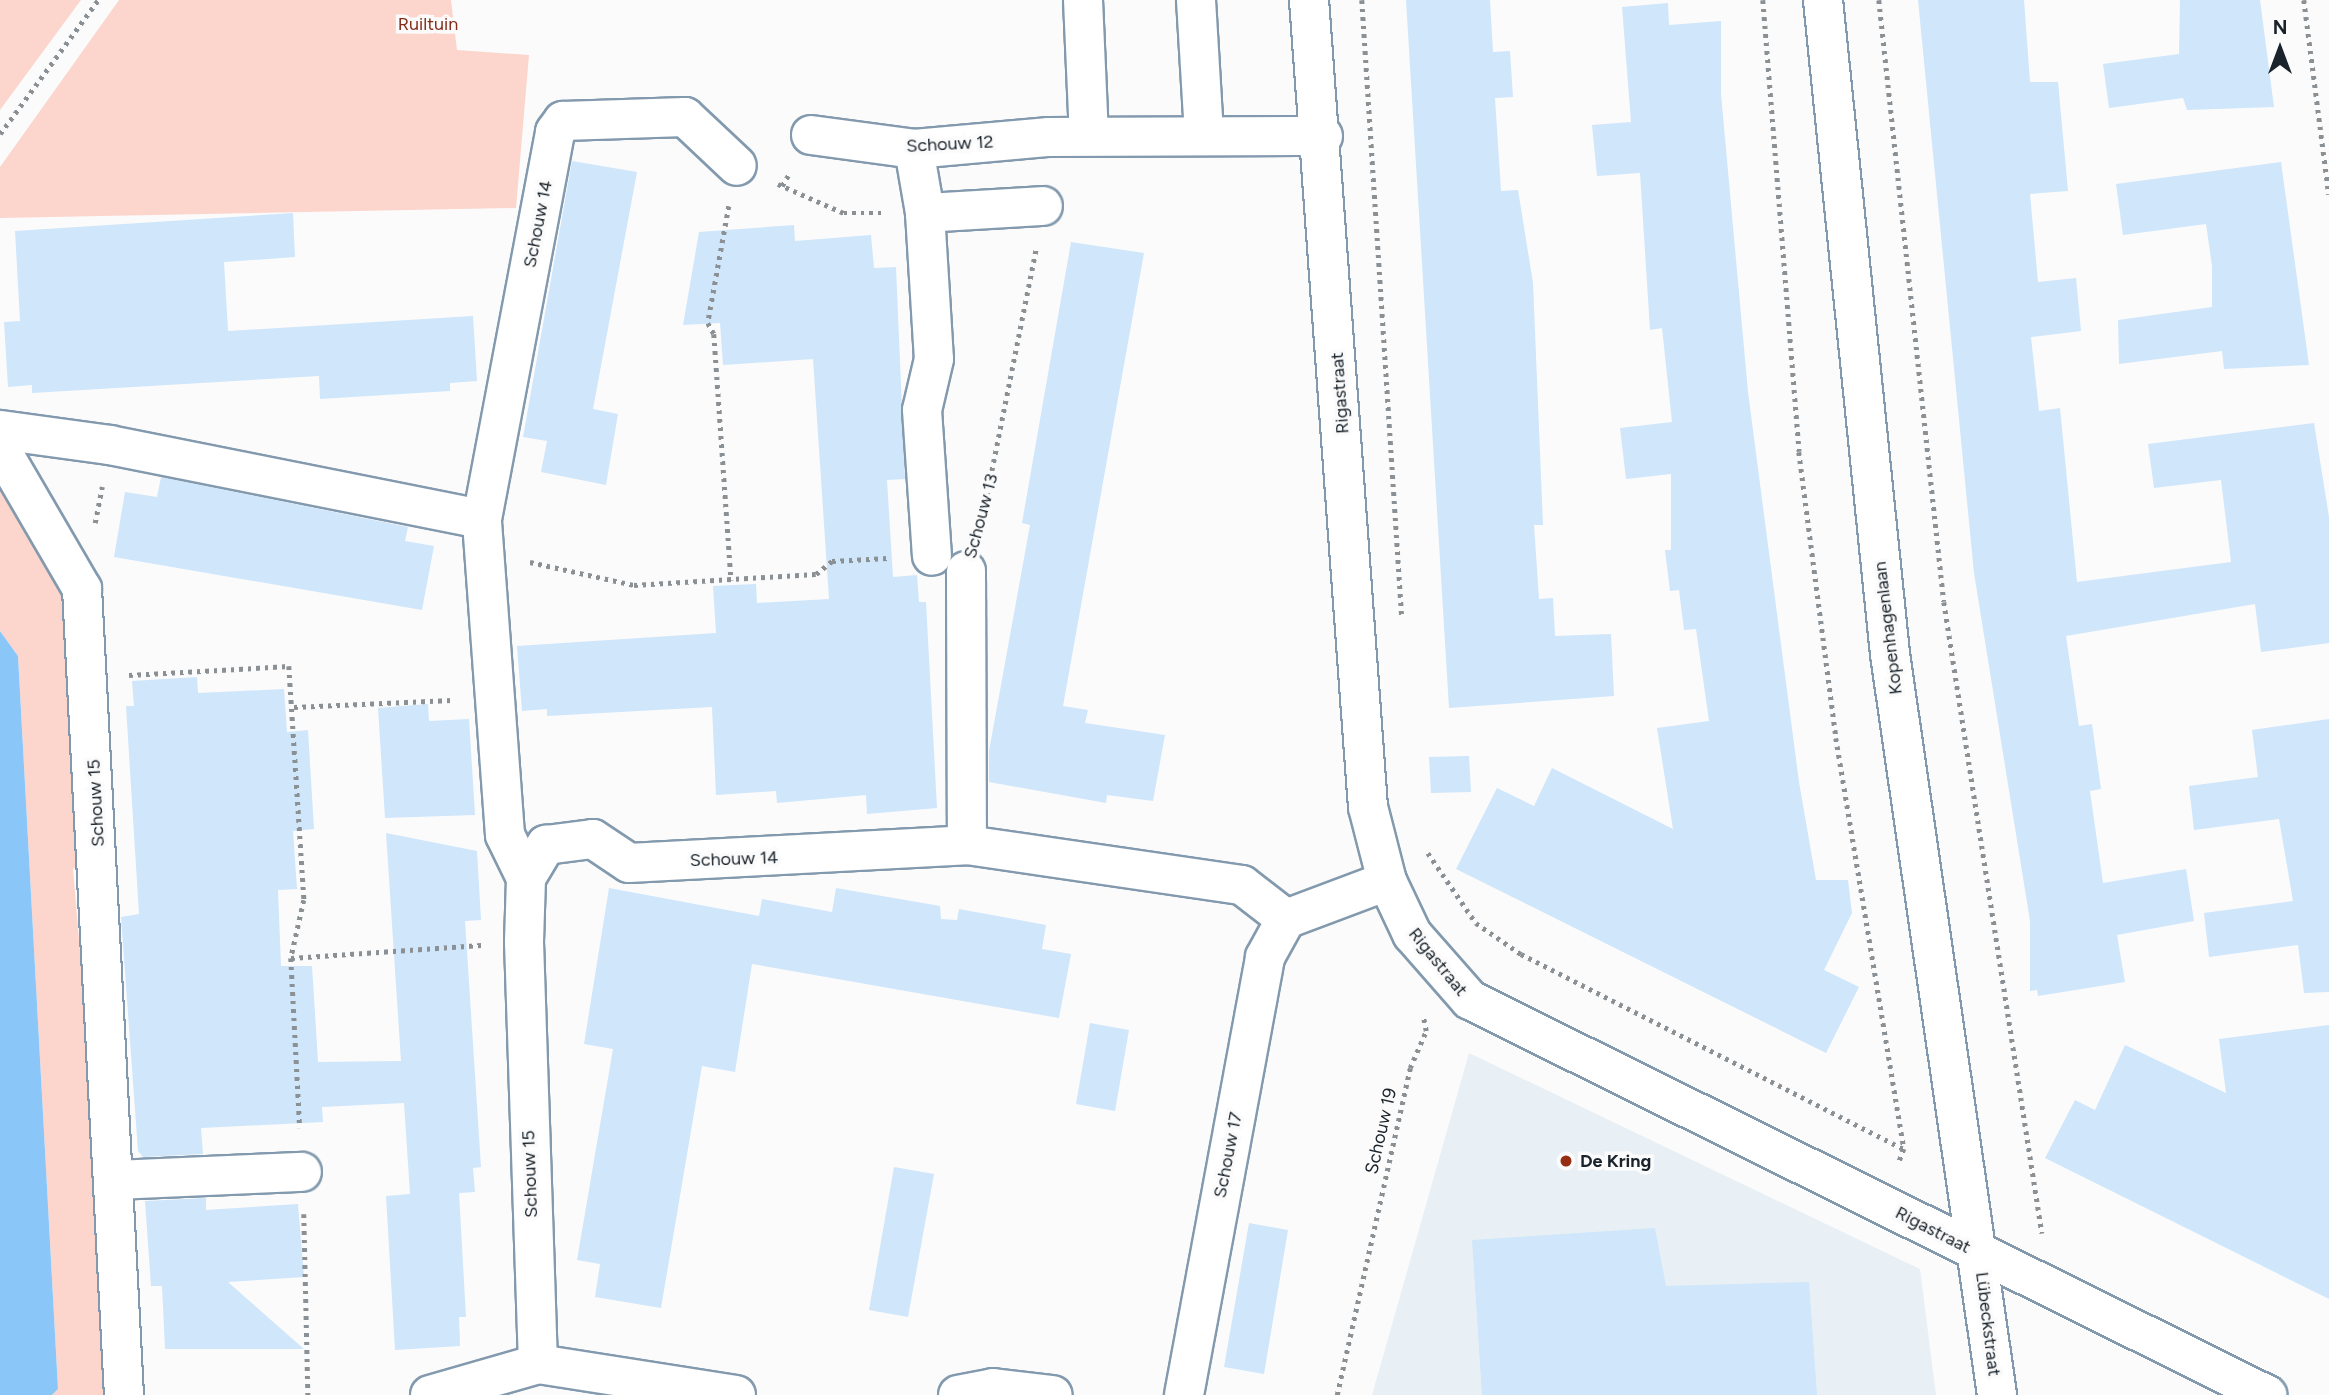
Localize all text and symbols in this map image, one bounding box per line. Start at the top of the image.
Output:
park label: Ruiltuin [398,13,458,35]
north arrow [2245,14,2315,84]
text: N [2273,16,2287,39]
street label: Schouw 12 [906,131,994,157]
street label: Schouw 14 [519,179,557,269]
street label: Rigastraat [1326,352,1354,434]
street label: Schouw 13 [959,471,1003,561]
street label: Kopenhagenlaan [1869,560,1907,696]
street label: Schouw 15 [83,759,109,847]
street label: Schouw 14 [689,847,779,871]
street label: Rigastraat [1404,923,1472,1001]
street label: Schouw 19 [1361,1086,1401,1176]
street label: Schouw 17 [1209,1110,1247,1200]
street label: Schouw 15 [518,1130,542,1218]
place label: De Kring [1580,1150,1651,1172]
marker: De Kring [1558,1153,1574,1169]
street label: Rigastraat [1892,1202,1974,1258]
street label: Lübeckstraat [1971,1271,2005,1377]

